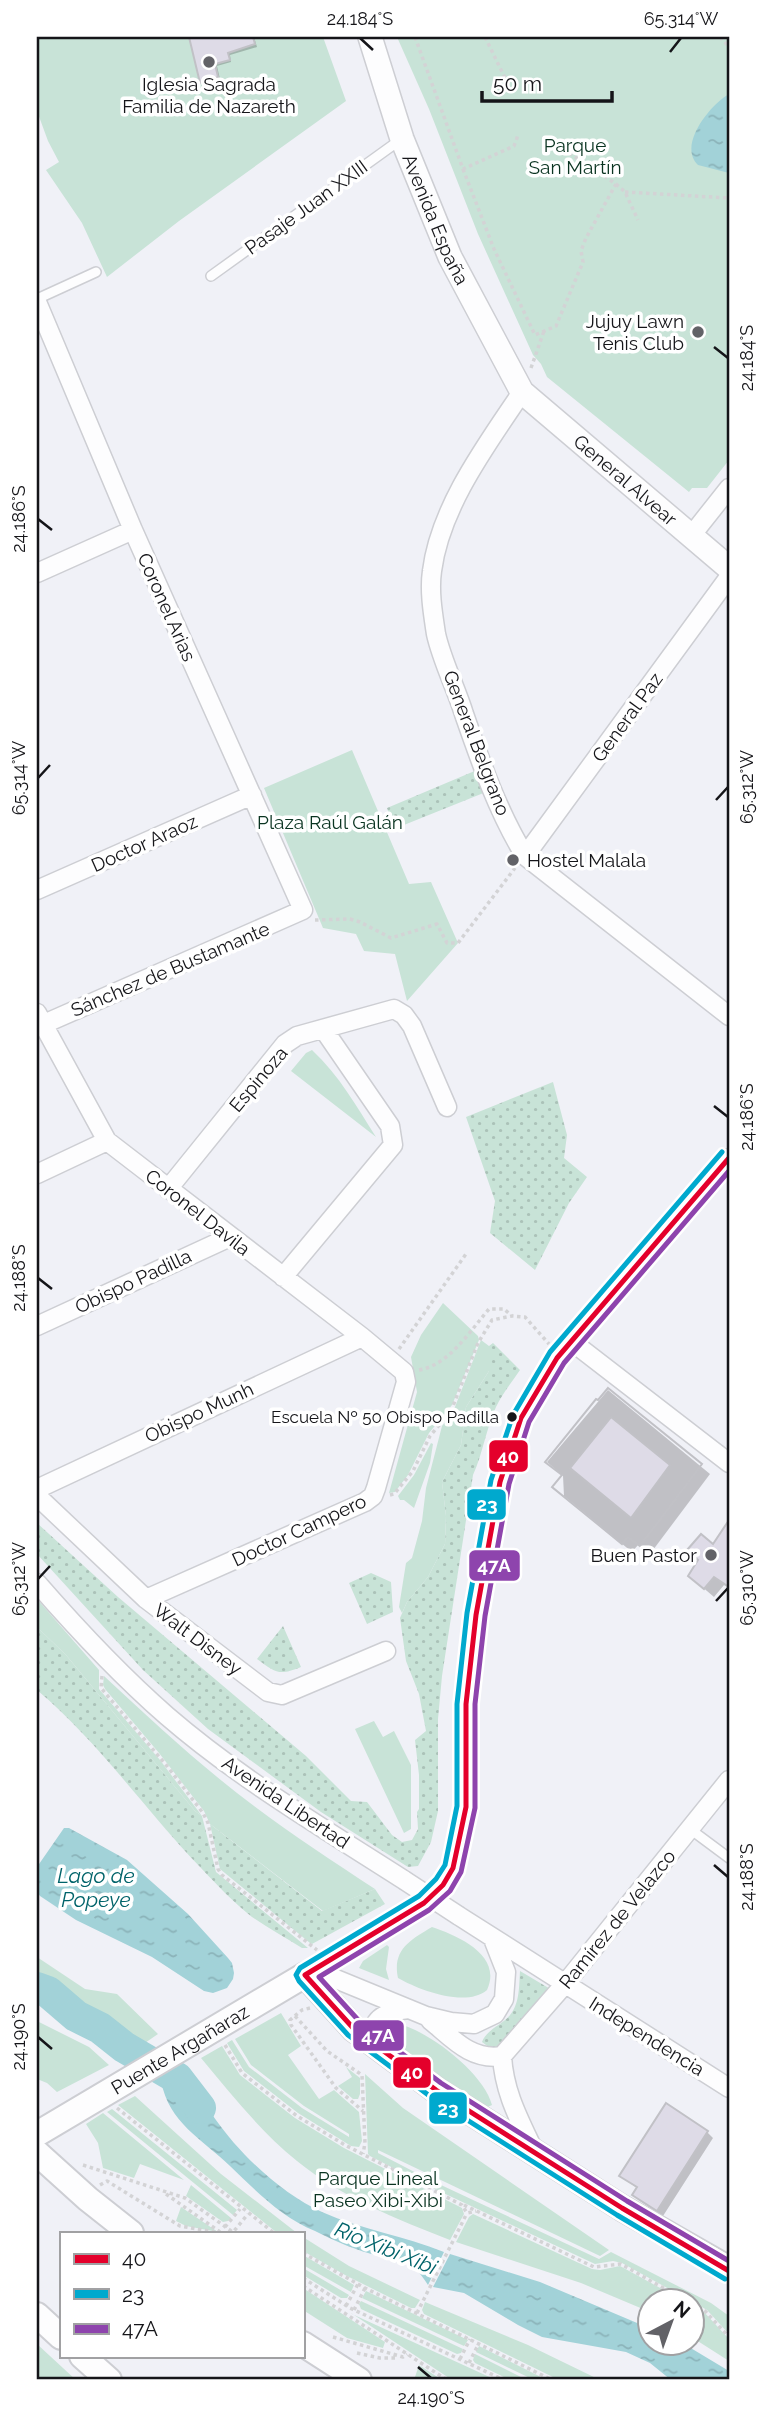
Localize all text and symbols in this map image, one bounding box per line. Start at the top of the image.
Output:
text: 24.184°S [327,8,393,29]
text: 65.314°W [644,8,718,29]
marker: Iglesia Sagrada Familia de Nazareth [201,54,217,70]
scale bar [482,60,612,104]
text: 50 m [493,71,542,96]
place label: Iglesia Sagrada Familia de Nazareth [122,73,296,117]
park label: Parque San Martín [529,134,622,178]
street label: Avenida España [398,151,474,288]
street label: Pasaje Juan XXIII [241,155,371,259]
place label: Jujuy Lawn Tenis Club [586,310,684,354]
marker: Jujuy Lawn Tenis Club [690,324,706,340]
text: 24.184°S [736,325,757,391]
street label: General Alvear [569,430,682,530]
text: 24.186°S [8,485,29,553]
street label: Coronel Arias [133,549,201,665]
street label: General Belgrano [439,667,515,819]
street label: General Paz [587,668,667,766]
text: 65.314°W [8,741,29,815]
text: 65.312°W [736,750,757,824]
street label: Doctor Araoz [88,810,200,876]
park label: Plaza Raúl Galán [257,811,403,833]
place label: Hostel Malala [527,849,646,871]
marker: Hostel Malala [505,852,521,868]
street label: Sánchez de Bustamante [67,917,273,1021]
street label: Espinoza [224,1042,292,1116]
text: 24.186°S [736,1083,757,1151]
street label: Coronel Davila [141,1164,255,1260]
text: 24.188°S [8,1244,29,1312]
street label: Obispo Padilla [71,1244,195,1318]
street label: Obispo Munh [141,1377,257,1447]
place label: Escuela Nº 50 Obispo Padilla [271,1407,499,1427]
marker: Escuela Nº 50 Obispo Padilla [505,1410,519,1424]
line badge: 40 [488,1439,529,1473]
text: 40 [497,1445,519,1467]
line badge: 23 [466,1488,507,1521]
street label: Doctor Campero [229,1489,369,1571]
text: 23 [476,1493,498,1515]
text: 65.312°W [8,1542,29,1616]
place label: Buen Pastor [591,1544,697,1566]
marker: Buen Pastor [703,1547,719,1563]
line badge: 47A [468,1549,521,1582]
text: 65.310°W [736,1550,757,1626]
text: 47A [477,1554,511,1576]
street label: Walt Disney [150,1599,246,1679]
street label: Avenida Libertad [218,1751,354,1853]
text: 24.188°S [736,1843,757,1911]
street label: Ramírez de Velazco [554,1845,680,1993]
water label: Lago de Popeye [57,1863,135,1912]
street label: Independencia [585,1992,709,2080]
street label: Puente Argañaraz [107,2000,252,2099]
text: 24.190°S [8,2003,29,2071]
line badge: 47A [352,2019,405,2052]
text: 47A [361,2024,395,2046]
line badge: 40 [392,2056,432,2089]
text: 40 [401,2061,423,2083]
line badge: 23 [428,2091,468,2125]
text: 23 [437,2097,459,2119]
park label: Parque Lineal Paseo Xibi-Xibi [313,2167,443,2211]
water label: Río Xibi Xibi [331,2216,441,2280]
legend [60,2232,304,2358]
text: 40 [122,2246,146,2271]
text: 23 [122,2282,144,2307]
north arrow [636,2288,706,2358]
text: N [669,2296,695,2322]
text: 47A [122,2316,158,2341]
text: 24.190°S [397,2387,465,2408]

